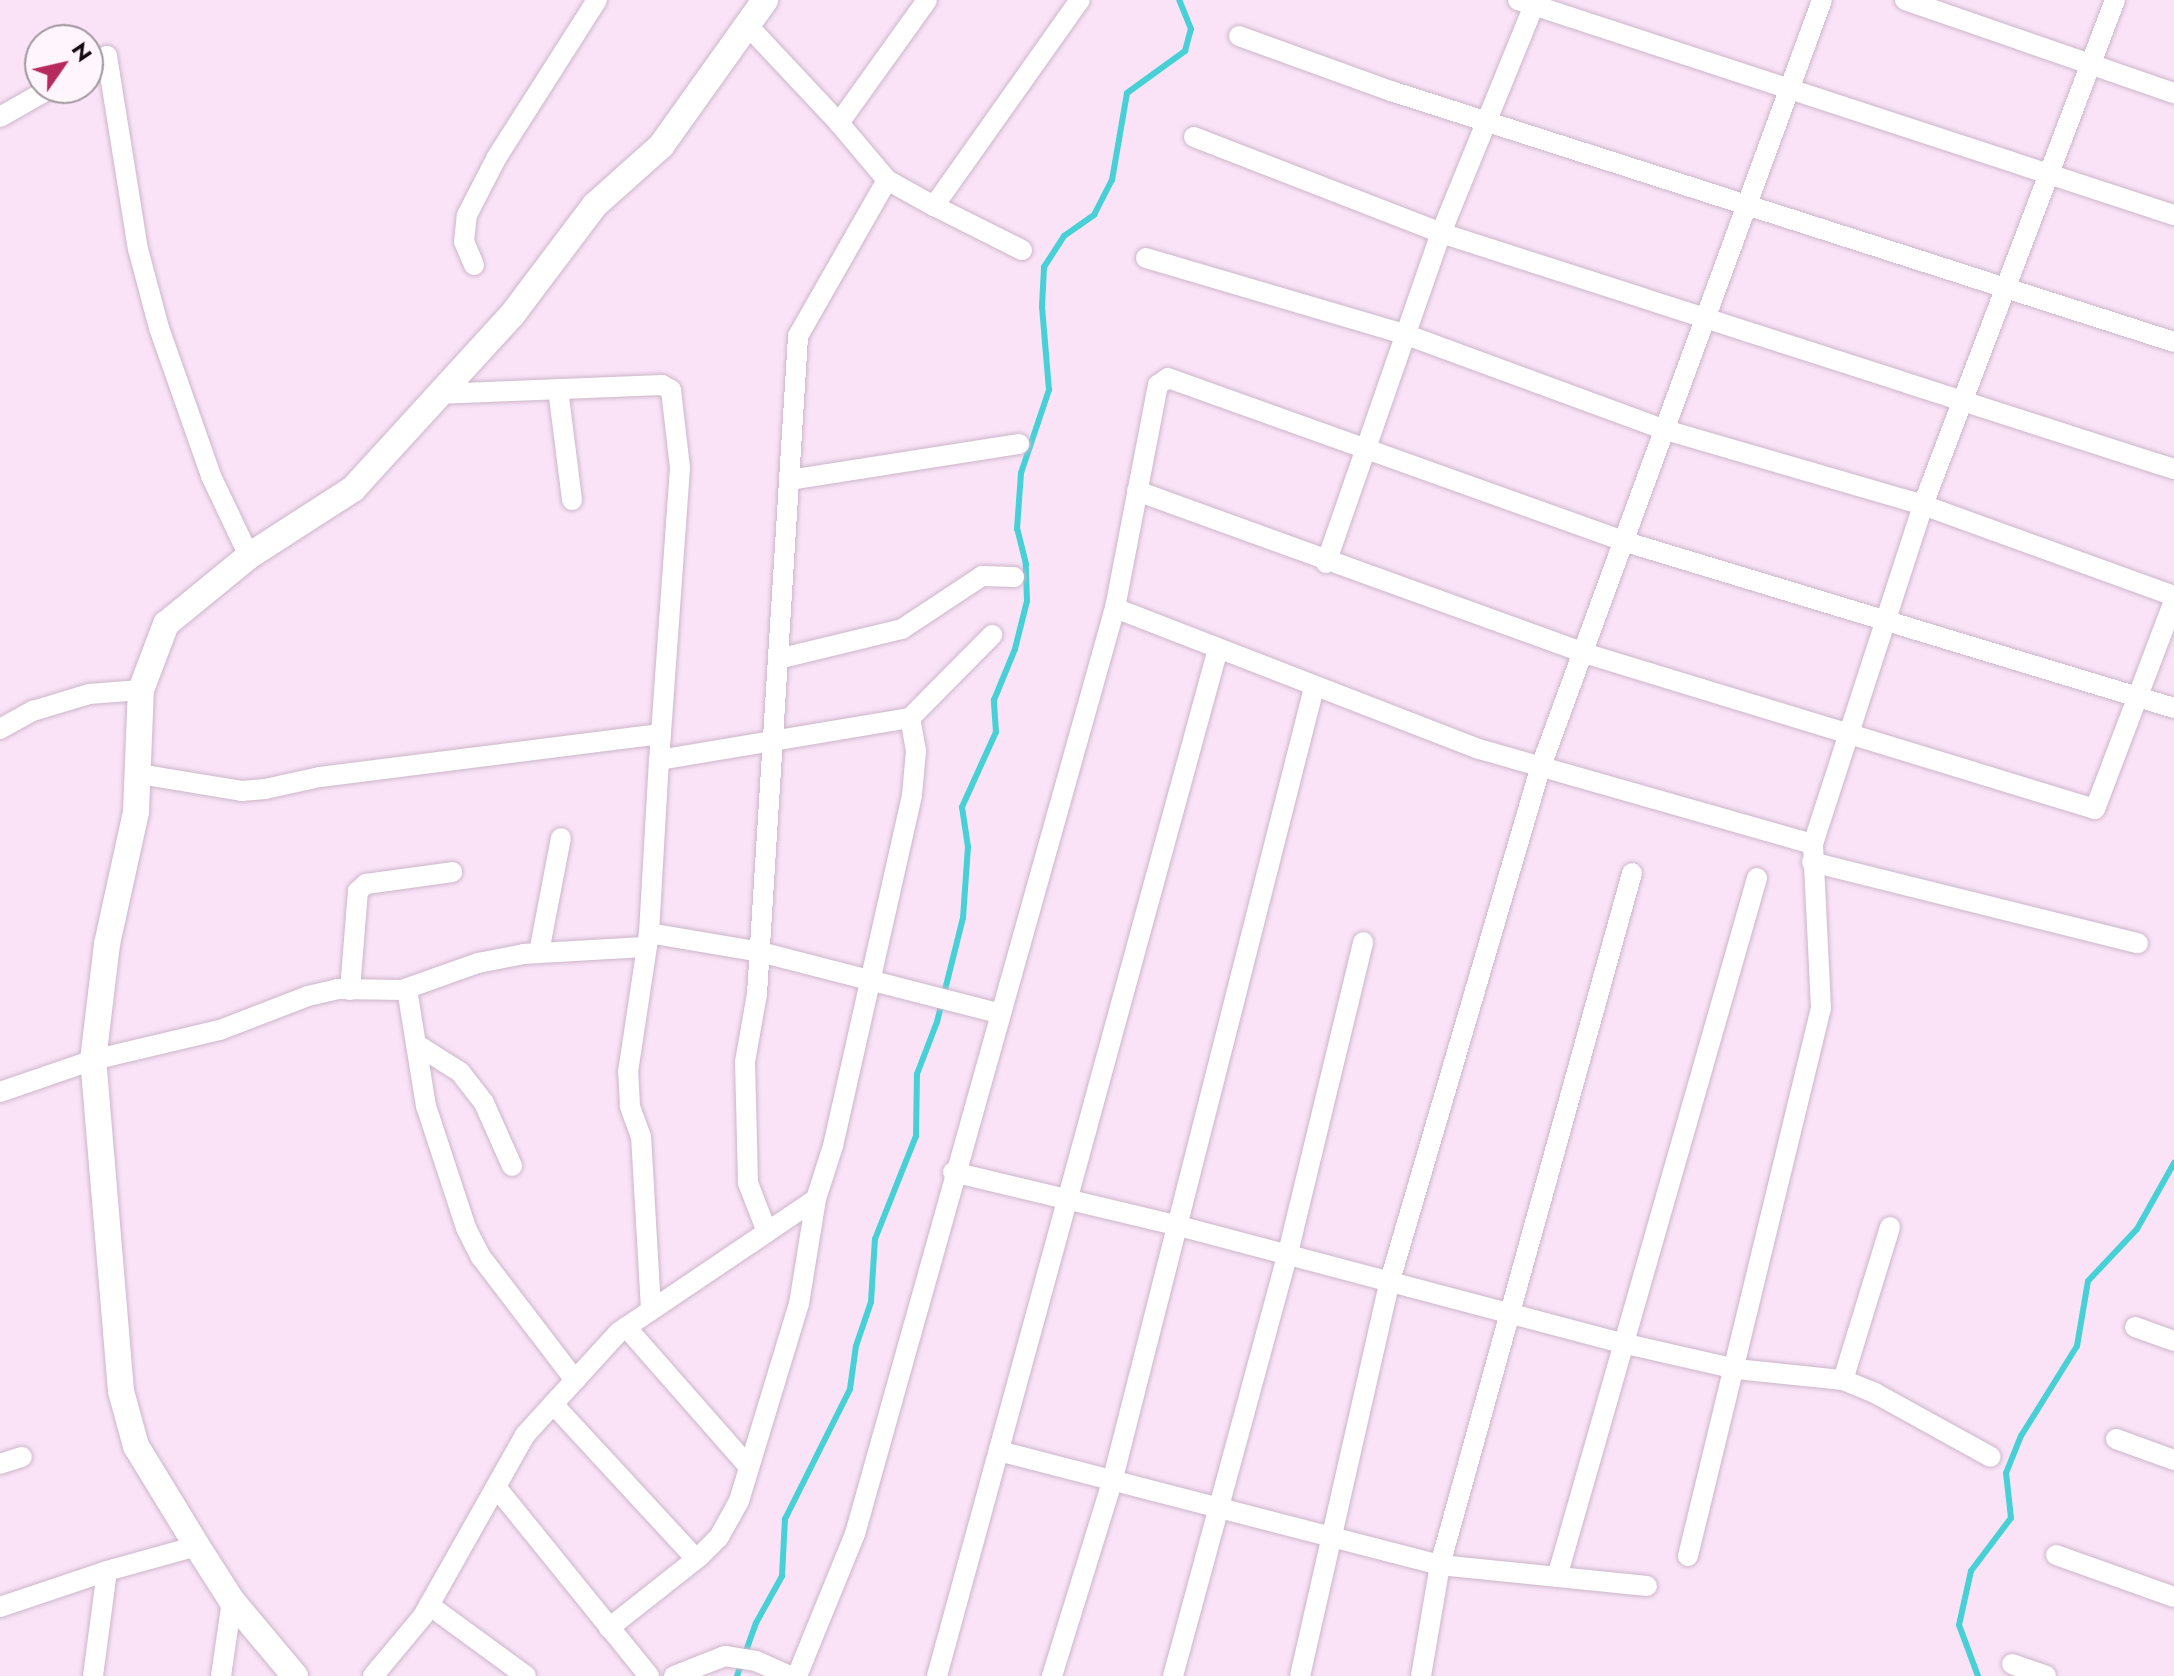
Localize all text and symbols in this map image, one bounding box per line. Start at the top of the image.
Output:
north arrow [24,24,104,104]
text: N [64,36,100,68]

